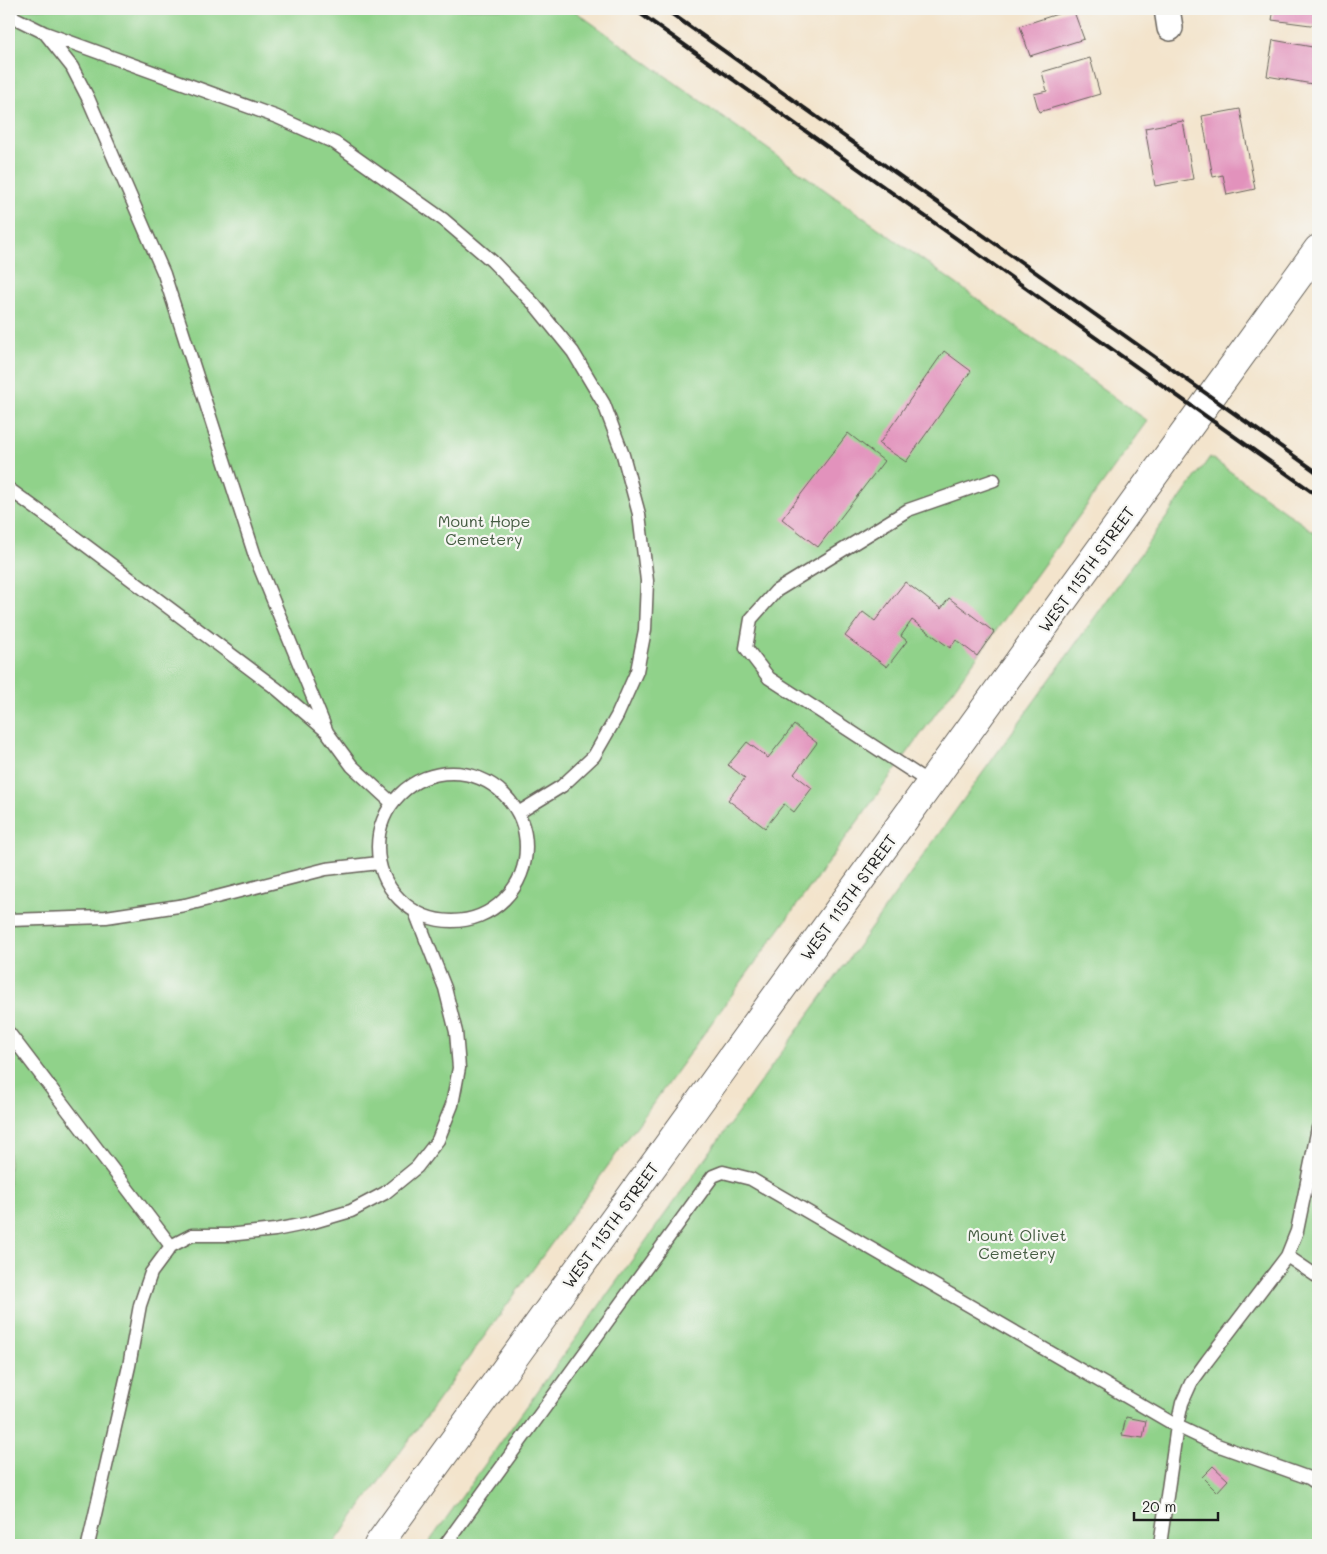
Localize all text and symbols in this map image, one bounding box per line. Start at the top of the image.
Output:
street label: WEST 115TH STREET [1033,502,1139,636]
park label: Mount Hope Cemetery [438,510,530,549]
street label: WEST 115TH STREET [795,830,901,964]
street label: WEST 115TH STREET [557,1158,663,1292]
park label: Mount Olivet Cemetery [967,1224,1067,1263]
scale bar [1134,1489,1218,1521]
text: 20 m [1142,1496,1176,1516]

